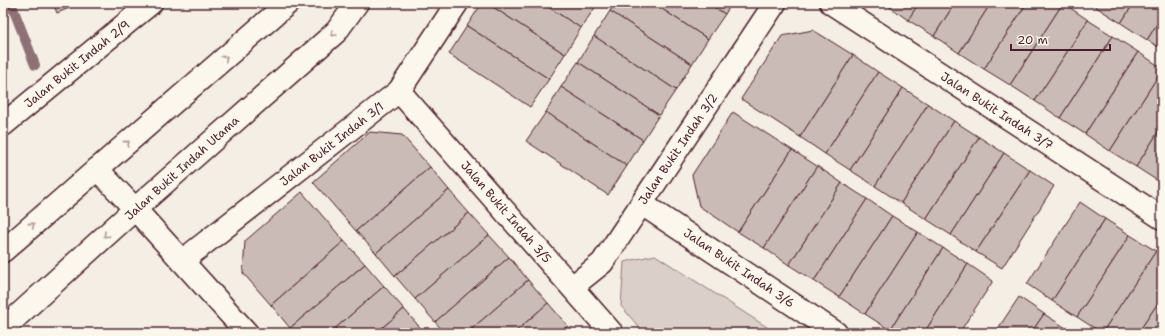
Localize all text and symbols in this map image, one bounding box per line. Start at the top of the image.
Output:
street label: Jalan Bukit Indah 2/9 [21,17,133,111]
scale bar [1011,26,1110,52]
one-way arrow [330,29,338,36]
text: 20 m [1017,32,1048,48]
one-way arrow [220,56,227,63]
street label: Jalan Bukit Indah 3/7 [938,69,1056,153]
street label: Jalan Bukit Indah 3/2 [635,90,721,208]
street label: Jalan Bukit Indah 3/1 [277,98,387,190]
street label: Jalan Bukit Indah Utama [121,112,243,224]
one-way arrow [122,141,129,148]
street label: Jalan Bukit Indah 3/5 [457,158,555,266]
one-way arrow [28,223,35,230]
street label: Jalan Bukit Indah 3/6 [680,225,798,311]
one-way arrow [103,230,111,238]

